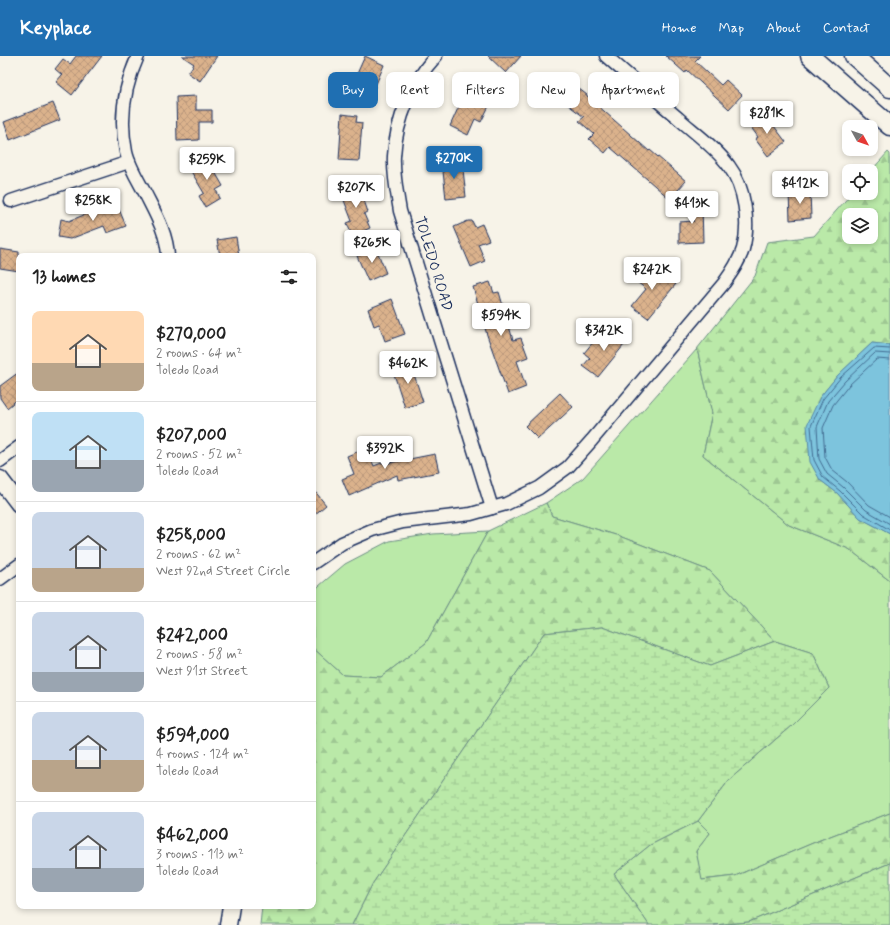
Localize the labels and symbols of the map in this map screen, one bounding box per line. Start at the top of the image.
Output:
pin: $281K [739,101,795,135]
north arrow [842,120,878,156]
pin: $270K [426,146,482,180]
pin: $259K [179,147,235,181]
pin: $412K [772,171,828,205]
pin: $207K [328,175,384,209]
pin: $258K [65,188,121,222]
pin: $413K [664,191,720,225]
street label: TOLEDO ROAD [409,214,457,314]
pin: $265K [344,230,400,264]
pin: $242K [624,257,680,291]
pin: $594K [473,303,529,337]
pin: $342K [576,318,632,352]
pin: $462K [380,351,436,385]
pin: $392K [357,436,413,470]

